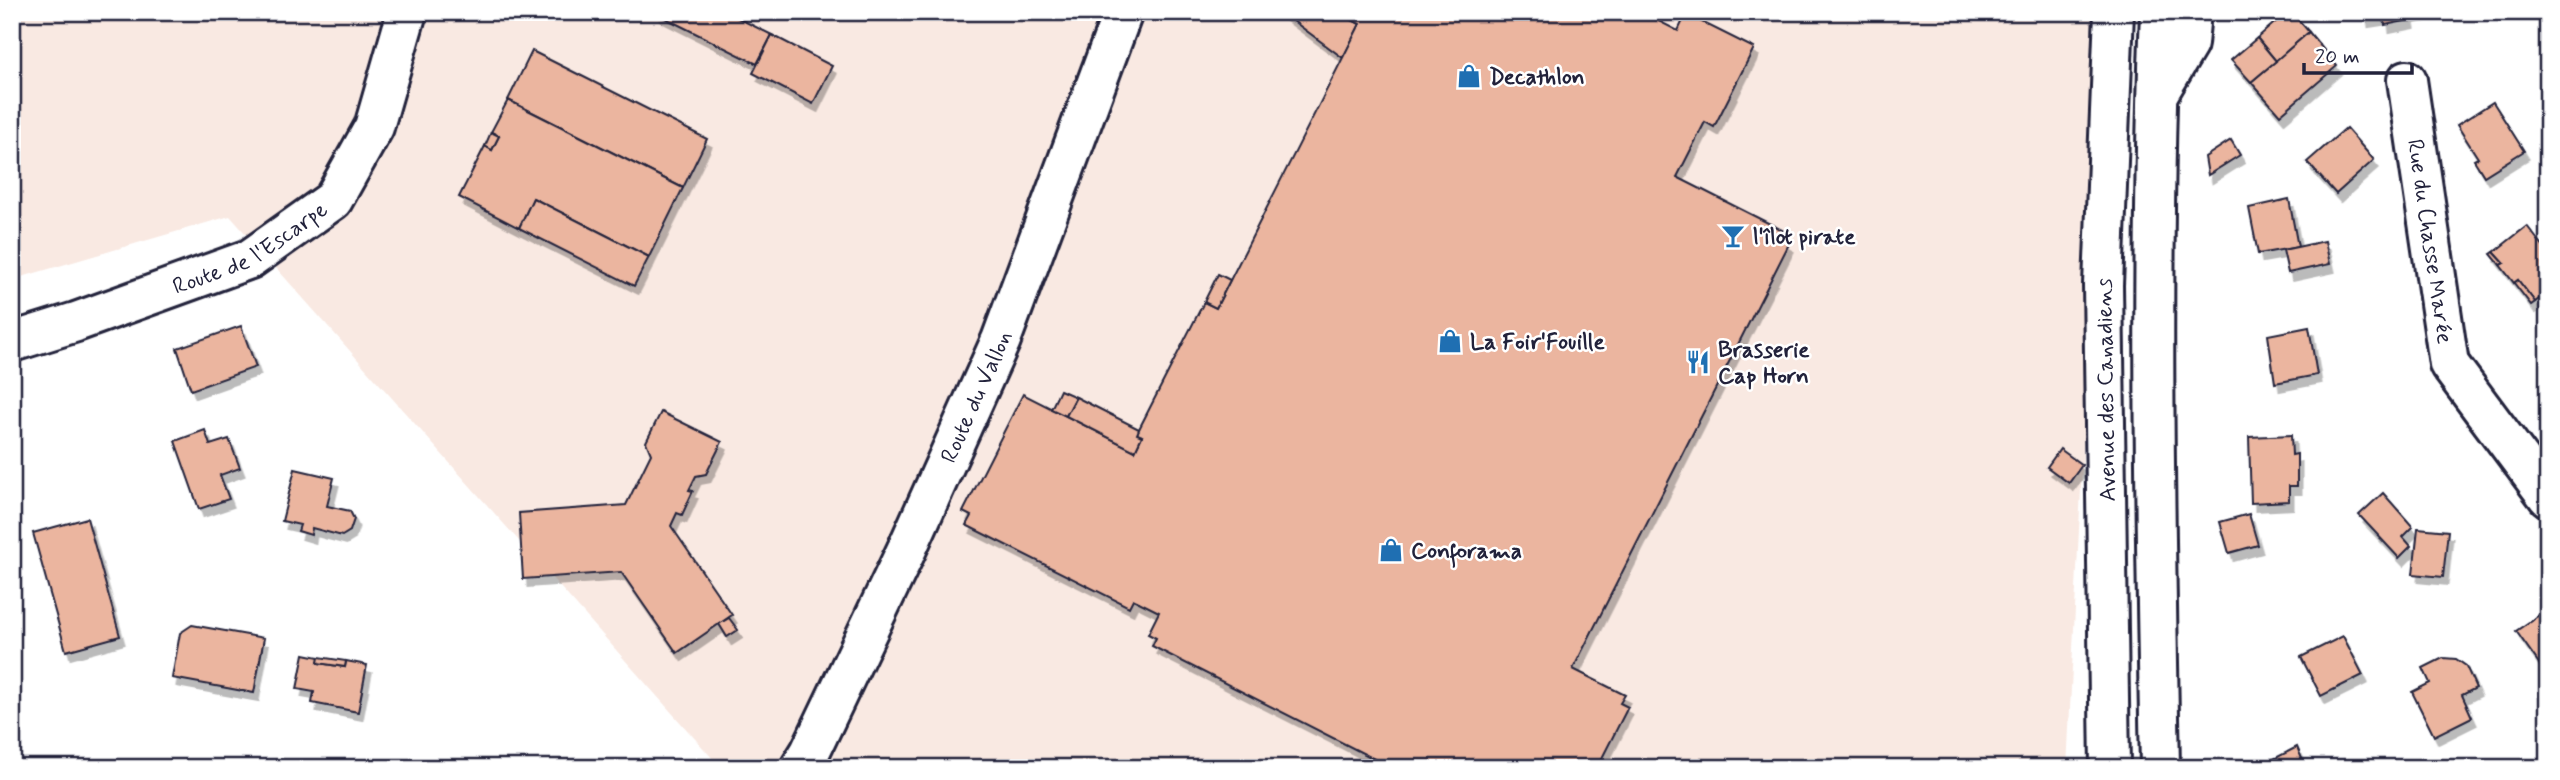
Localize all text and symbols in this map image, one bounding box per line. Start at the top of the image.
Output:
scale bar [2304,32,2413,76]
text: 20 m [2315,43,2360,71]
shop icon: Decathlon [1455,62,1483,90]
place label: Decathlon [1489,63,1585,93]
street label: Rue du Chasse Marée [2399,137,2459,346]
street label: Route de l'Escarpe [169,195,334,303]
bar icon: l'îlot pirate [1719,222,1747,250]
place label: l'îlot pirate [1753,223,1856,253]
street label: Avenue des Canadiens [2090,278,2124,502]
street label: Route du Vallon [935,327,1020,468]
shop icon: La Foir'Fouille [1436,327,1464,355]
place label: La Foir'Fouille [1470,328,1605,358]
place label: Brasserie Cap Horn [1718,336,1810,392]
restaurant icon: Brasserie Cap Horn [1684,348,1712,376]
shop icon: Conforama [1377,536,1405,564]
place label: Conforama [1411,537,1522,568]

